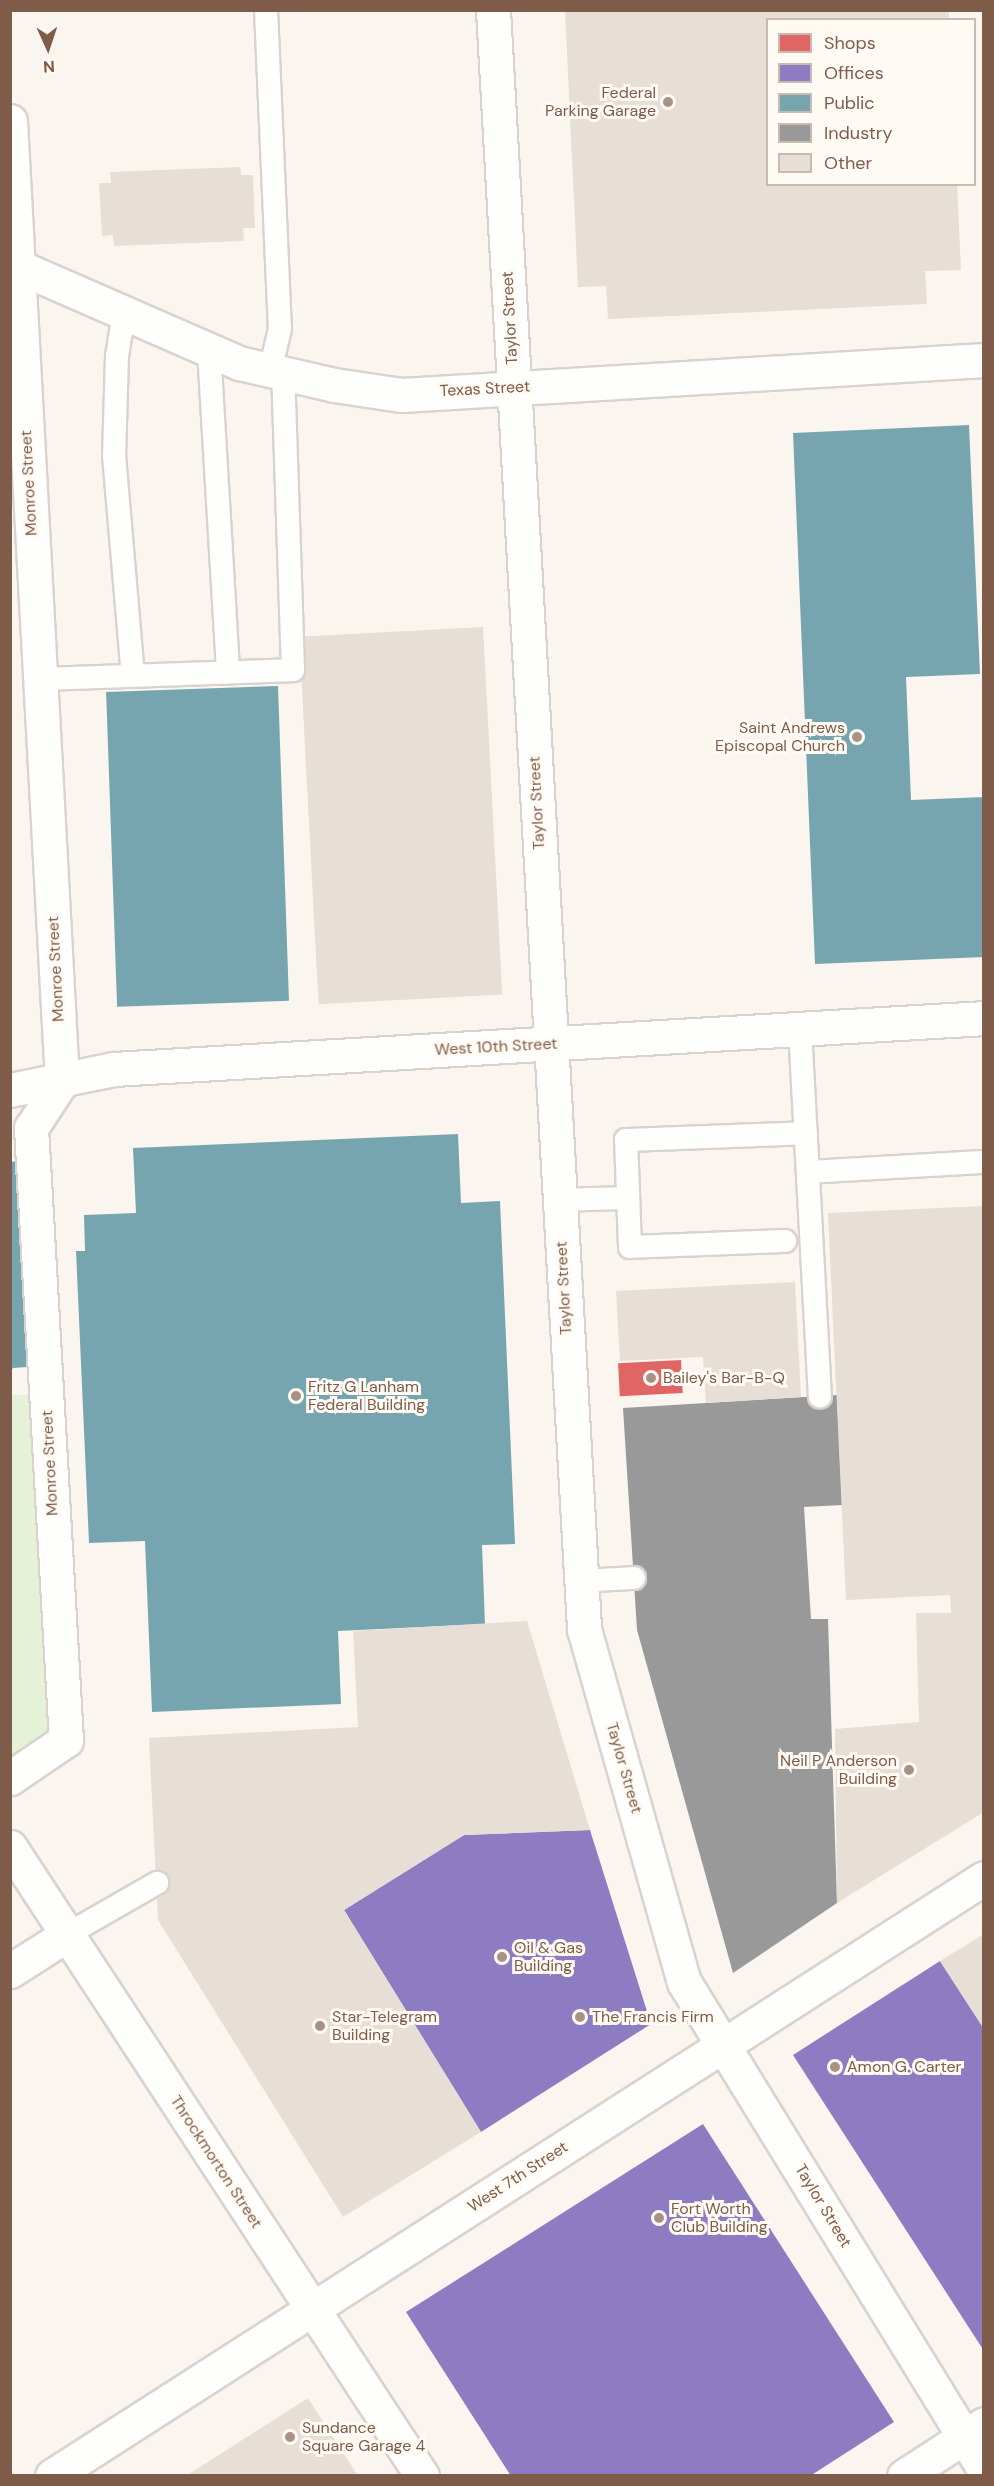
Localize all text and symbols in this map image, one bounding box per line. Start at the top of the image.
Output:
north arrow [18,18,78,78]
legend [766,18,976,186]
text: Shops [824,31,876,55]
text: N [43,56,55,77]
text: Offices [824,61,884,85]
place label: Federal Parking Garage [545,83,656,121]
text: Public [824,91,875,115]
marker: Federal Parking Garage [661,95,675,109]
text: Industry [824,121,893,145]
text: Other [824,151,872,175]
street label: Taylor Street [498,271,522,365]
street label: Texas Street [439,377,531,401]
street label: Monroe Street [17,430,41,536]
place label: Saint Andrews Episcopal Church [715,718,845,756]
marker: Saint Andrews Episcopal Church [850,730,864,744]
street label: Taylor Street [525,756,549,850]
street label: Monroe Street [44,916,68,1022]
street label: West 10th Street [434,1034,558,1060]
street label: Taylor Street [552,1241,576,1335]
place label: Bailey's Bar-B-Q [663,1368,785,1388]
marker: Bailey's Bar-B-Q [644,1371,658,1385]
place label: Fritz G Lanham Federal Building [308,1377,425,1415]
marker: Fritz G Lanham Federal Building [289,1389,303,1403]
street label: Monroe Street [38,1410,62,1516]
street label: Taylor Street [602,1720,646,1816]
place label: Neil P Anderson Building [780,1751,897,1789]
marker: Neil P Anderson Building [902,1763,916,1777]
place label: Oil & Gas Building [514,1938,583,1976]
marker: Oil & Gas Building [495,1950,509,1964]
place label: Star-Telegram Building [332,2007,437,2045]
place label: The Francis Firm [592,2007,714,2027]
marker: The Francis Firm [573,2010,587,2024]
marker: Star-Telegram Building [313,2019,327,2033]
place label: Amon G. Carter [847,2057,962,2077]
marker: Amon G. Carter [828,2060,842,2074]
street label: Throckmorton Street [166,2092,266,2232]
street label: West 7th Street [464,2137,572,2217]
street label: Taylor Street [791,2161,855,2251]
place label: Fort Worth Club Building [671,2199,768,2237]
marker: Fort Worth Club Building [652,2211,666,2225]
place label: Sundance Square Garage 4 [302,2418,425,2456]
marker: Sundance Square Garage 4 [283,2430,297,2444]

